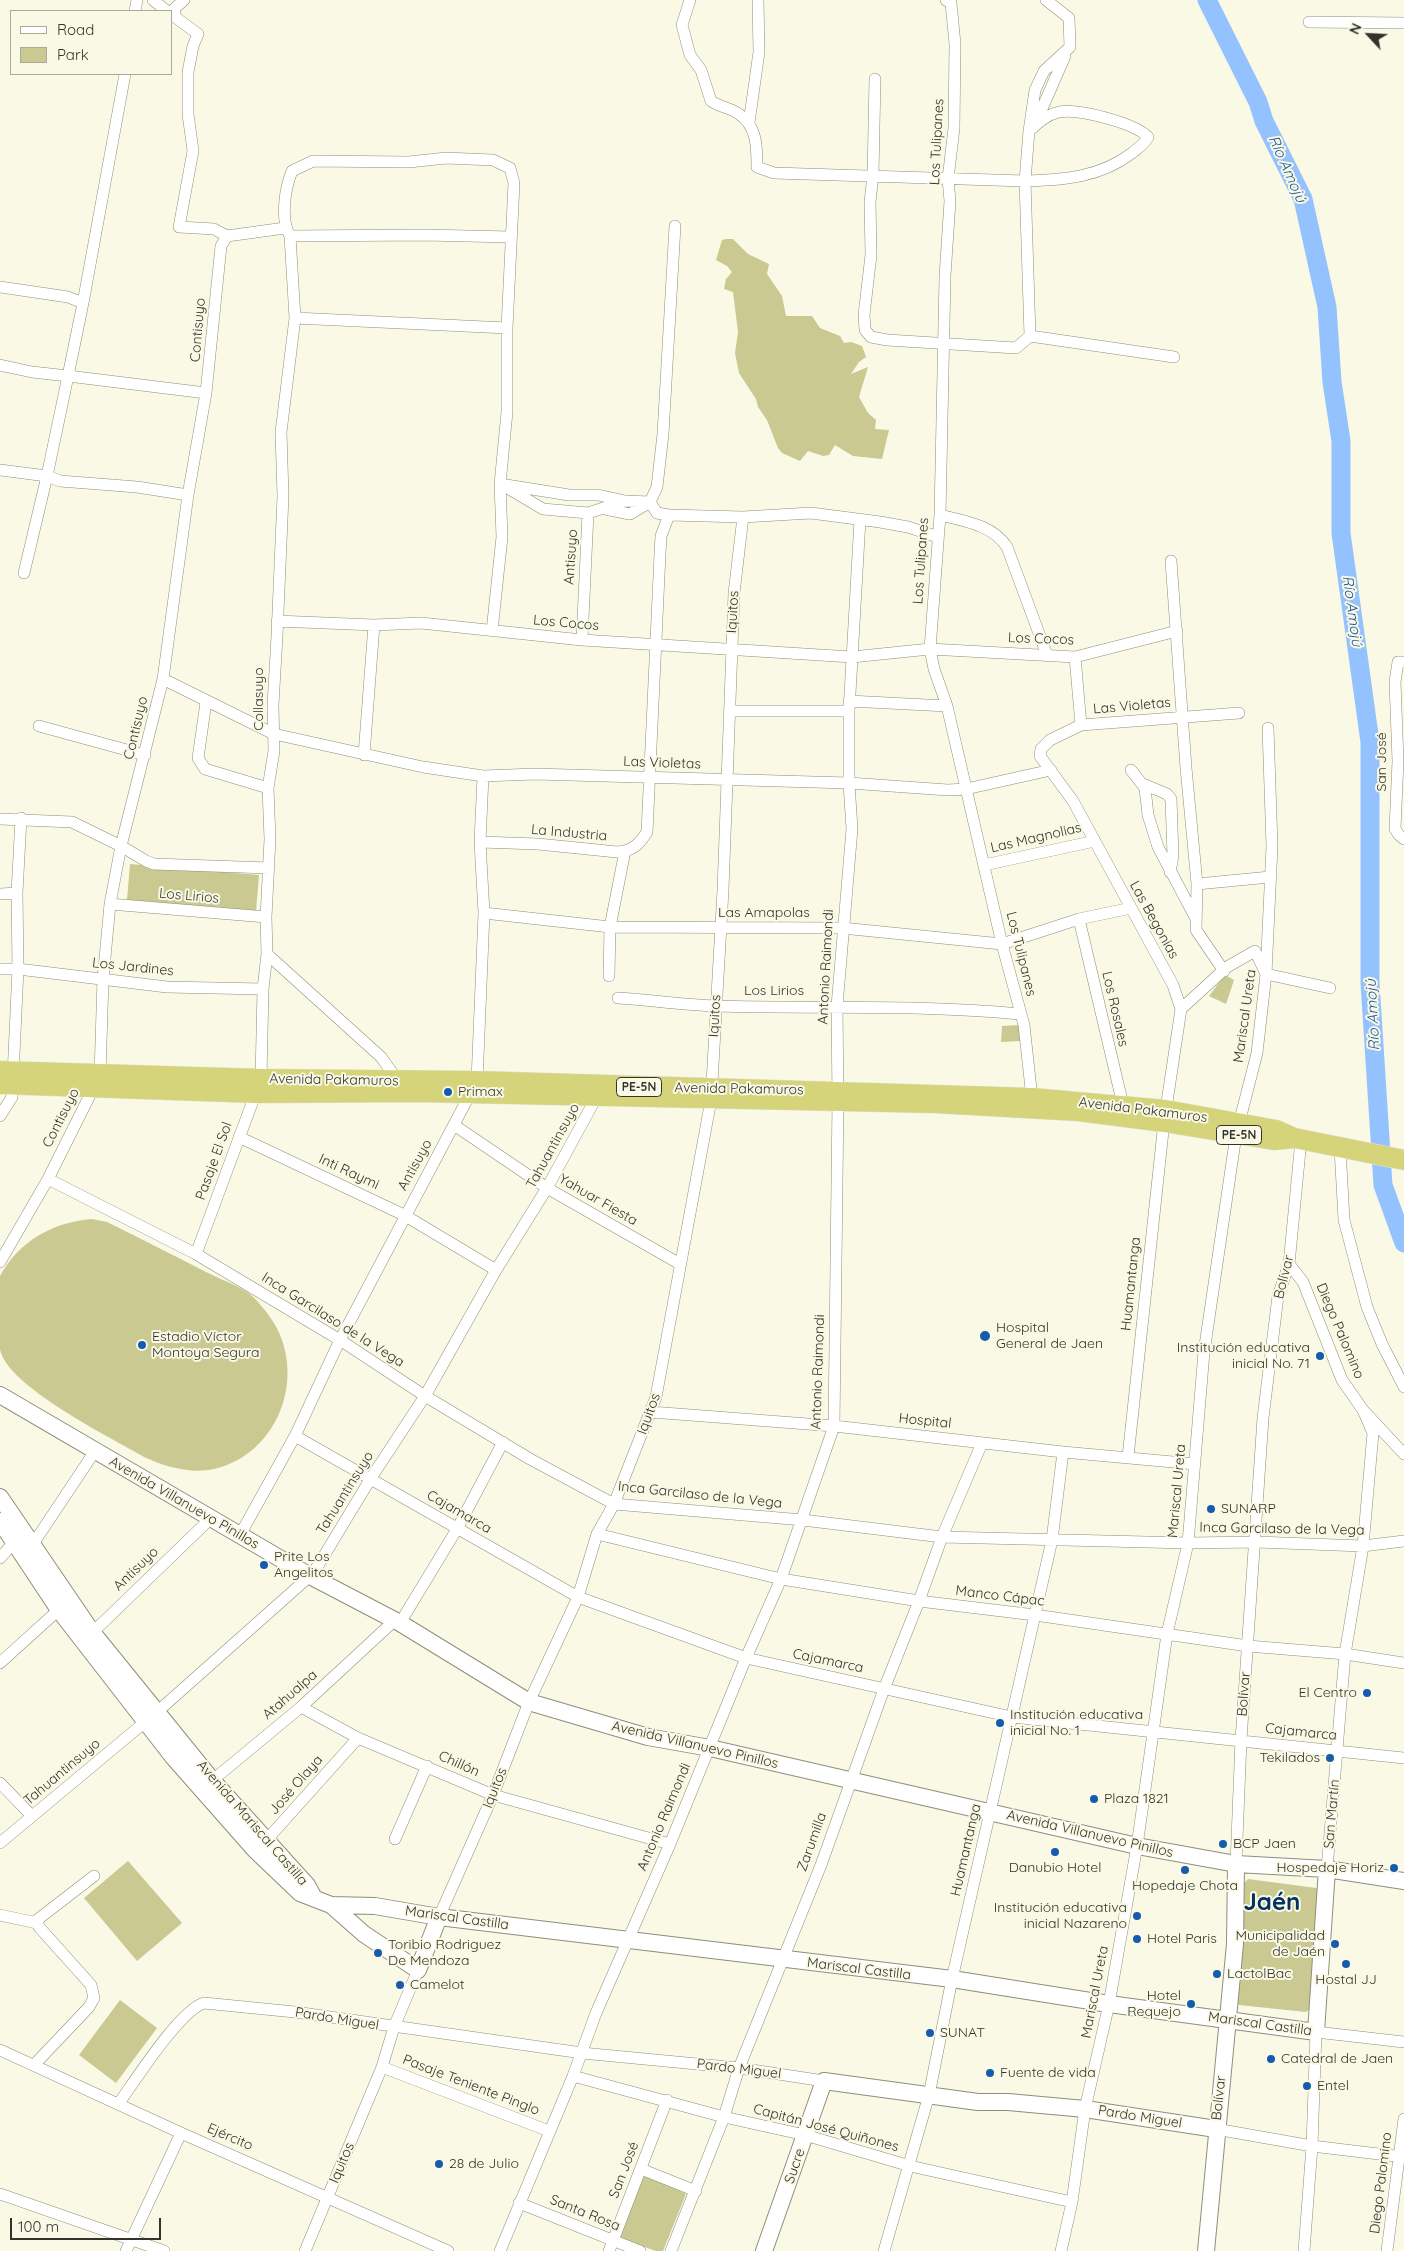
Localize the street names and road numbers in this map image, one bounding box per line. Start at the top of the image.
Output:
street label: Los Tulipanes [926,98,948,186]
street label: Contisuyo [187,297,209,363]
street label: Los Tulipanes [910,517,932,605]
street label: Antisuyo [561,529,581,585]
street label: Iquitos [723,590,743,634]
street label: Los Cocos [532,612,600,634]
street label: Los Cocos [1008,629,1074,649]
street label: Collasuyo [251,667,267,731]
street label: Las Violetas [1092,694,1172,718]
street label: Contisuyo [121,695,151,761]
street label: San José [1374,732,1390,792]
street label: Las Violetas [623,753,701,773]
street label: Las Magnolias [989,819,1083,857]
street label: La Industria [530,821,608,845]
street label: Las Begonias [1126,878,1182,962]
street label: Los Lirios [158,885,220,907]
street label: Las Amapolas [718,905,810,921]
street label: Antonio Raimondi [815,909,837,1025]
street label: Los Tulipanes [1002,910,1040,998]
street label: Los Jardines [91,954,175,980]
street label: Mariscal Ureta [1230,968,1260,1064]
street label: Los Rosales [1098,970,1132,1048]
street label: Los Lirios [744,983,804,999]
street label: Iquitos [705,994,725,1038]
street label: Avenida Pakamuros [269,1070,399,1090]
road number: PE-5N [616,1078,662,1096]
street label: Avenida Pakamuros [674,1079,804,1099]
street label: Contisuyo [39,1086,83,1150]
street label: Avenida Pakamuros [1078,1094,1208,1126]
street label: Tahuantinsuyo [523,1100,583,1192]
street label: Pasaje El Sol [192,1120,236,1202]
road number: PE-5N [1216,1126,1262,1144]
street label: Antisuyo [394,1137,436,1193]
street label: Inti Raymi [316,1151,382,1193]
street label: Yahuar Fiesta [556,1171,640,1229]
street label: Huamantanga [1118,1236,1144,1332]
street label: Bolívar [1270,1253,1298,1301]
street label: Inca Garcilaso de la Vega [259,1269,407,1371]
street label: Diego Palomino [1312,1281,1368,1381]
street label: Antonio Raimondi [808,1314,828,1430]
street label: Iquitos [634,1391,664,1437]
street label: Hospital [898,1410,952,1432]
street label: Mariscal Ureta [1165,1443,1189,1539]
street label: Tahuantinsuyo [313,1448,377,1538]
street label: Avenida Villanuevo Pinillos [106,1453,262,1553]
street label: Inca Garcilaso de la Vega [617,1478,783,1512]
street label: Cajamarca [424,1487,494,1537]
street label: Inca Garcilaso de la Vega [1199,1519,1365,1539]
street label: Antisuyo [110,1544,162,1594]
street label: Manco Cápac [955,1582,1045,1610]
street label: Cajamarca [791,1645,865,1677]
street label: Atahualpa [259,1667,321,1723]
street label: Bolívar [1234,1671,1254,1717]
street label: Avenida Villanuevo Pinillos [610,1718,780,1772]
street label: Cajamarca [1264,1720,1338,1744]
street label: Tahuantinsuyo [20,1735,104,1809]
street label: Chillón [436,1748,482,1780]
street label: José Olaya [266,1752,326,1818]
street label: Avenida Mariscal Castilla [193,1757,311,1889]
street label: Antonio Raimondi [634,1761,694,1873]
street label: Iquitos [479,1765,511,1811]
street label: San Martín [1321,1779,1343,1849]
street label: Huamantanga [947,1802,985,1898]
street label: Avenida Villanuevo Pinillos [1005,1807,1175,1861]
street label: Zarumilla [794,1810,830,1874]
street label: Mariscal Castilla [404,1902,510,1934]
street label: Mariscal Ureta [1078,1944,1112,2040]
street label: Mariscal Castilla [806,1954,912,1984]
street label: Pardo Miguel [294,2004,380,2034]
street label: Mariscal Castilla [1207,2008,1313,2040]
street label: Pasaje Teniente Pinglo [400,2051,542,2119]
street label: Pardo Miguel [696,2055,782,2083]
street label: Bolívar [1208,2075,1230,2121]
street label: Capitán José Quiñones [751,2100,901,2156]
street label: Pardo Miguel [1097,2102,1183,2132]
street label: Ejército [205,2120,255,2154]
street label: Diego Palomino [1366,2131,1396,2235]
street label: San José [606,2139,642,2201]
street label: Iquitos [326,2140,358,2186]
street label: Sucre [781,2146,809,2186]
street label: Santa Rosa [547,2191,623,2235]

